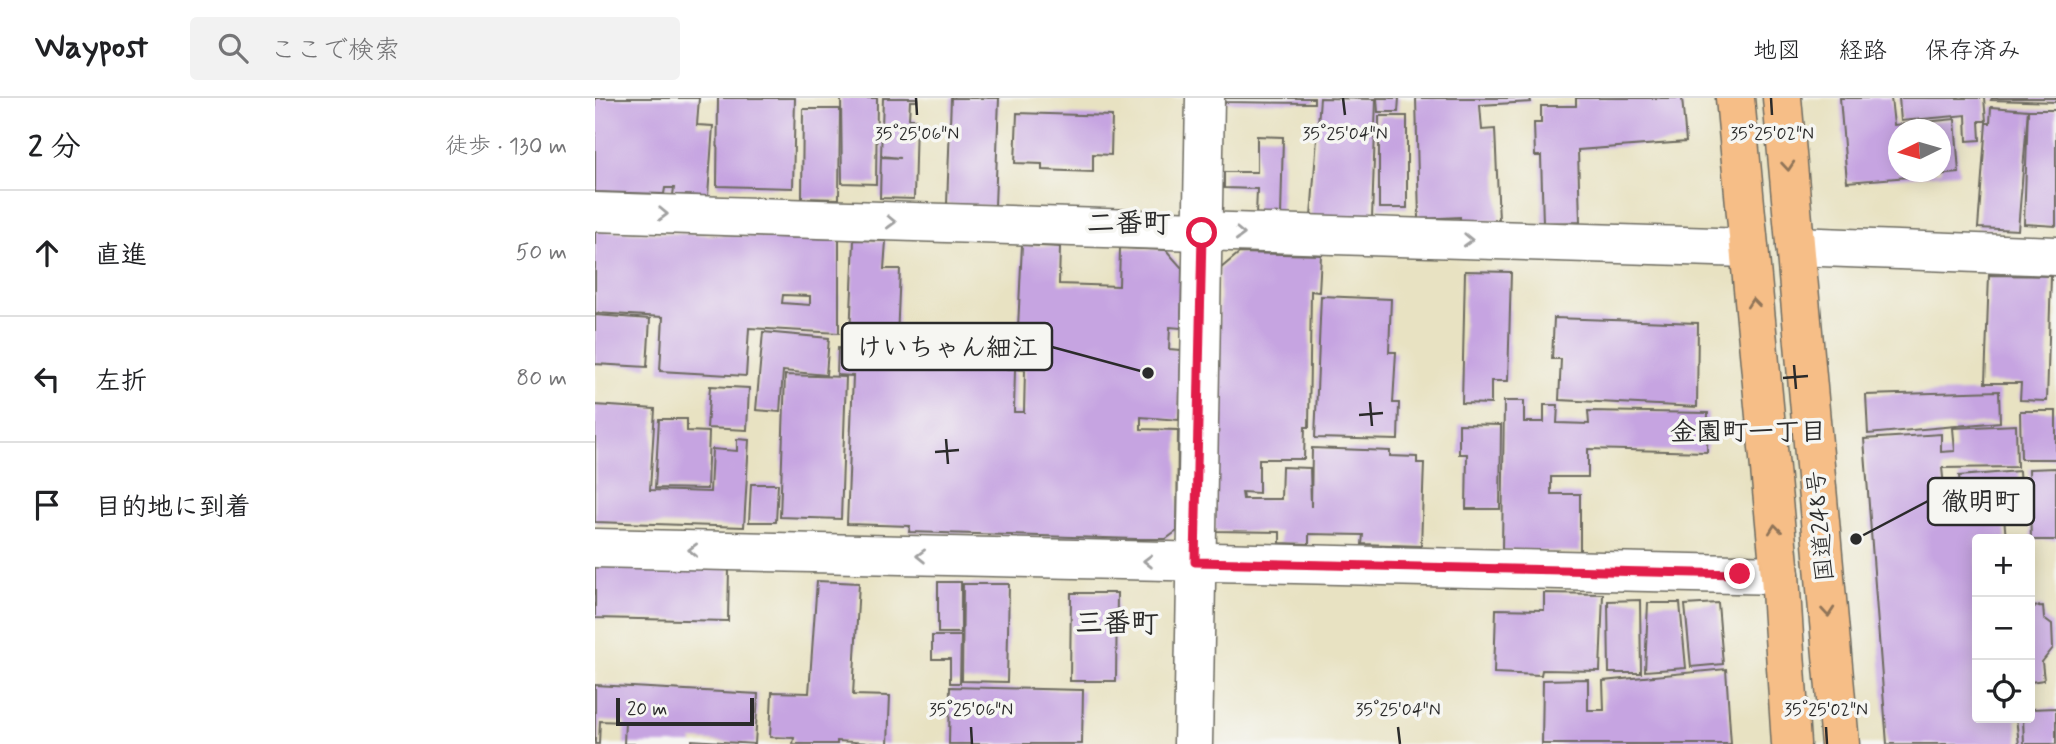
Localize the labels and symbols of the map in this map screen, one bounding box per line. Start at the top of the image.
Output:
north arrow [1888,119,1951,182]
text: 35°25'06"N [875,122,959,146]
text: 35°25'04"N [1302,122,1388,146]
text: 35°25'02"N [1730,122,1814,146]
one-way arrow [1780,161,1795,172]
district label: 二番町 [1087,206,1171,243]
one-way arrow [658,207,669,222]
one-way arrow [886,214,896,230]
route start [1186,217,1217,248]
one-way arrow [1235,226,1246,241]
one-way arrow [1463,233,1474,248]
one-way arrow [1746,297,1761,308]
callout: けいちゃん細江 [842,323,1052,370]
text: けいちゃん細江 [856,332,1038,366]
district label: 金園町一丁目 [1670,416,1826,450]
street label: 国道248号 [1801,469,1842,583]
callout: 徹明町 [1928,478,2034,525]
text: 徹明町 [1942,486,2020,520]
one-way arrow [1768,524,1783,535]
one-way arrow [688,543,699,558]
one-way arrow [915,548,926,563]
one-way arrow [1142,553,1153,569]
route end [1724,558,1755,589]
district label: 三番町 [1075,606,1159,643]
one-way arrow [1820,607,1835,618]
scale bar [616,695,754,727]
text: 35°25'06"N [929,698,1013,722]
text: 35°25'04"N [1355,698,1441,722]
text: 35°25'02"N [1784,698,1868,722]

